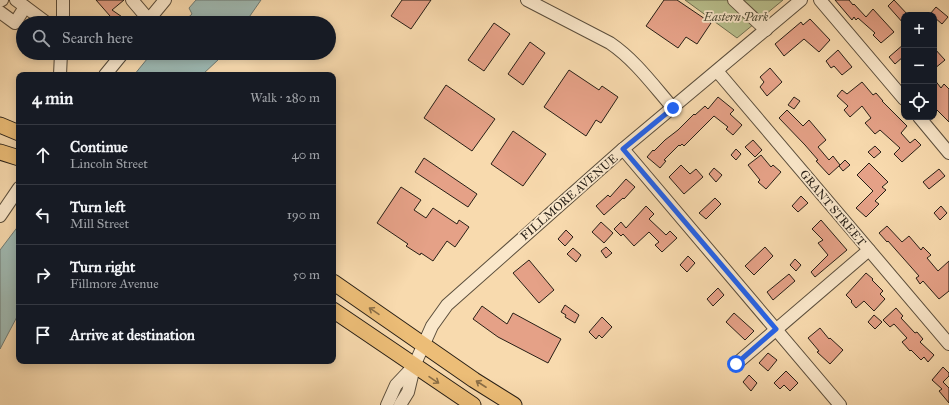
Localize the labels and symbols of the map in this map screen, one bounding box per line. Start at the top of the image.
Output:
park label: Eastern Park [703,10,769,24]
route end [664,99,682,117]
street label: FILLMORE AVENUE [518,151,621,243]
street label: GRANT STREET [797,167,869,249]
one-way arrow [369,307,380,315]
route start [727,355,745,373]
one-way arrow [428,376,439,384]
one-way arrow [476,380,487,388]

